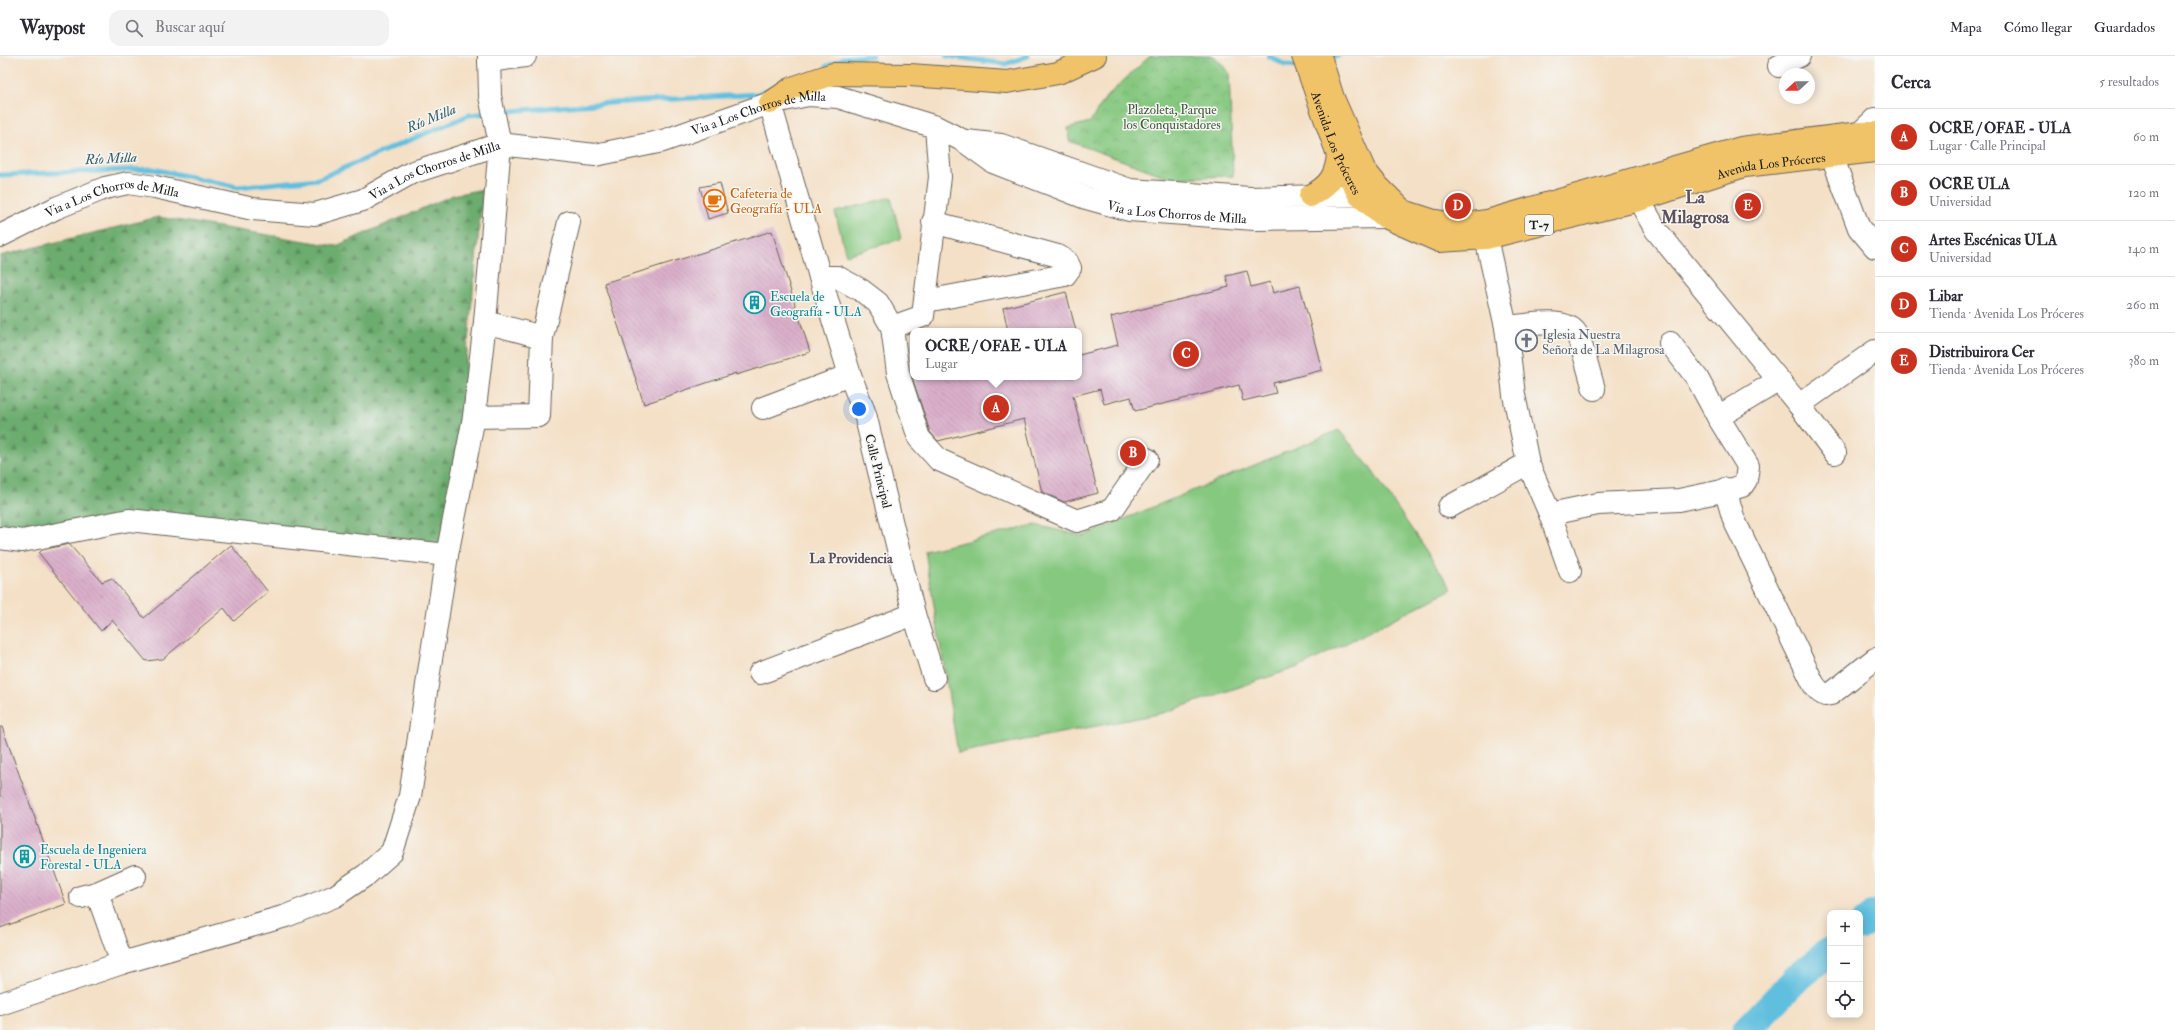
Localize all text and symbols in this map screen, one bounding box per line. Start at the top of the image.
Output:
search box [109,10,389,46]
text: Waypost [20,16,85,40]
icon: search [123,17,145,39]
text: Buscar aquí [155,18,225,37]
text: Mapa [1950,19,1982,36]
text: Cómo llegar [2004,19,2072,36]
text: Guardados [2094,19,2155,36]
north arrow [1779,68,1815,104]
text: Cerca [1891,72,1931,93]
text: 5 resultados [2099,74,2159,90]
street label: Via a Los Chorros de Milla [689,88,827,139]
street label: Avenida Los Próceres [1307,88,1365,198]
water label: Río Milla [403,100,459,137]
park label: Plazoleta, Parque los Conquistadores [1123,102,1221,133]
text: OCRE / OFAE - ULA [1929,119,2071,138]
text: A [1900,129,1908,145]
text: 60 m [2133,129,2159,145]
street label: Via a Los Chorros de Milla [366,137,503,204]
text: Lugar · Calle Principal [1929,138,2046,154]
water label: Río Milla [84,149,138,168]
street label: Avenida Los Próceres [1714,150,1827,184]
text: OCRE ULA [1929,175,2010,194]
street label: Via a Los Chorros de Milla [42,176,181,221]
text: B [1900,185,1908,201]
text: 120 m [2128,185,2159,201]
place label: Cafeteria de Geografía - ULA [730,186,823,217]
cafe icon: Cafeteria de Geografía - ULA [701,187,727,213]
district label: La Milagrosa [1660,187,1730,229]
pin: D [1445,191,1471,221]
pin: E [1735,191,1761,221]
text: Universidad [1929,194,1991,210]
street label: Via a Los Chorros de Milla [1105,197,1248,227]
road number: T-7 [1525,215,1553,235]
text: Artes Escénicas ULA [1929,231,2057,250]
text: C [1899,241,1909,257]
text: 140 m [2128,241,2159,257]
text: Universidad [1929,250,1991,266]
text: Libar [1929,287,1963,306]
place label: Escuela de Geografía - ULA [770,289,863,320]
building icon: Escuela de Geografía - ULA [741,290,767,316]
text: D [1899,297,1909,313]
text: 260 m [2126,297,2159,313]
text: Tienda · Avenida Los Próceres [1929,306,2084,322]
place label: Iglesia Nuestra Señora de La Milagrosa [1542,327,1665,358]
popup [910,328,1082,380]
church icon: Iglesia Nuestra Señora de La Milagrosa [1513,328,1539,354]
text: OCRE / OFAE - ULA [925,337,1067,356]
pin: C [1173,339,1199,369]
text: Distribuirora Cer [1929,343,2034,362]
text: E [1899,353,1909,369]
text: 380 m [2128,353,2159,369]
text: Lugar [925,356,958,372]
text: Tienda · Avenida Los Próceres [1929,362,2084,378]
pin: A [983,393,1009,423]
your location [849,399,869,419]
street label: Calle Principal [860,432,895,511]
pin: B [1120,438,1146,468]
district label: La Providencia [809,550,894,567]
place label: Escuela de Ingeniera Forestal - ULA [40,842,147,873]
building icon: Escuela de Ingeniera Forestal - ULA [11,843,37,869]
map controls [1827,910,1863,1018]
button: + [1827,910,1863,946]
button: − [1827,946,1863,982]
button: locate [1827,982,1863,1018]

